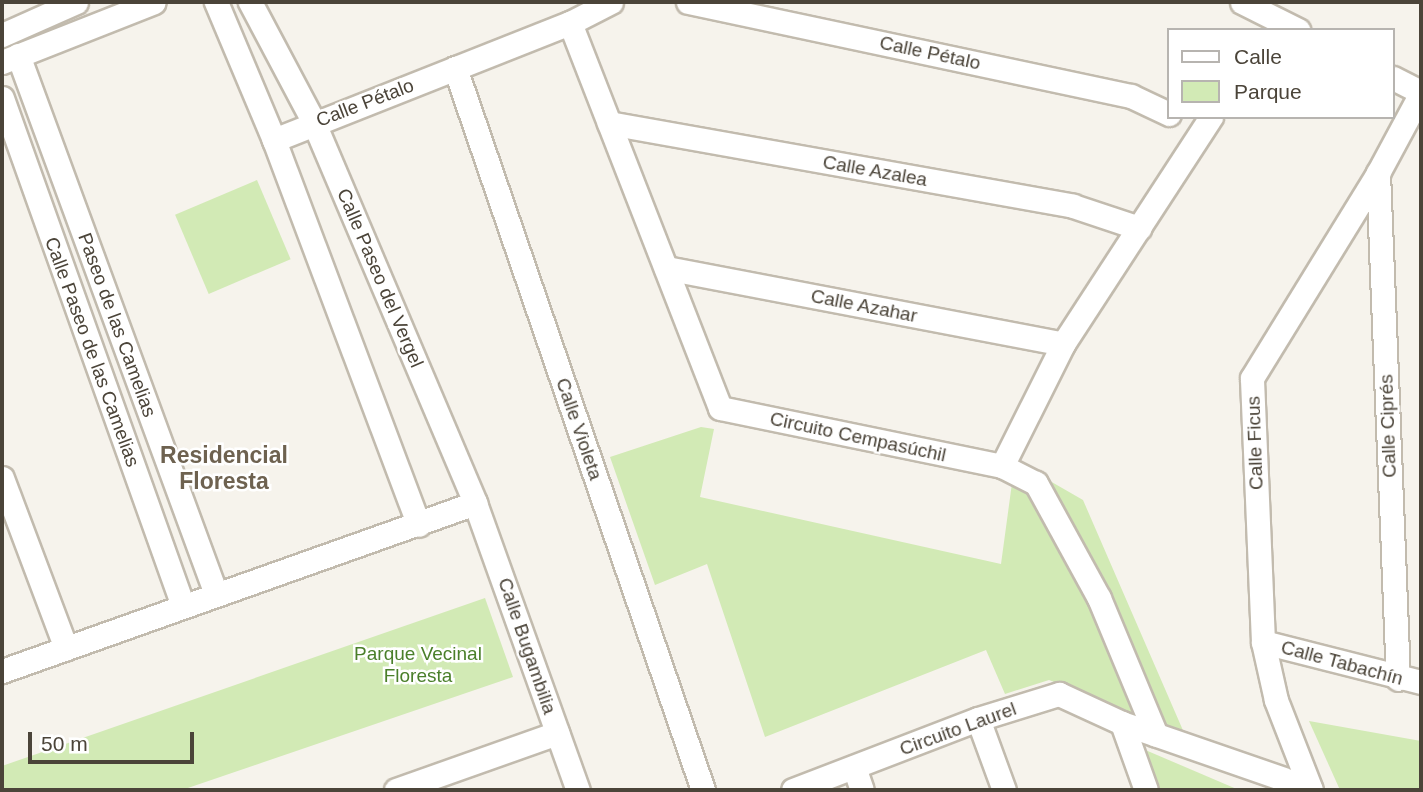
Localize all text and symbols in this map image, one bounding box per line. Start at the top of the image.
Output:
legend [1168,28,1395,119]
street label: Calle Pétalo [878,31,982,75]
text: Calle [1234,45,1282,68]
street label: Calle Pétalo [313,74,417,132]
text: Parque [1234,80,1302,103]
street label: Calle Azalea [820,151,930,191]
street label: Calle Paseo del Vergel [332,185,428,371]
street label: Paseo de las Camelias [73,230,161,420]
street label: Calle Paseo de las Camelias [40,234,144,470]
street label: Calle Azahar [808,284,920,328]
street label: Calle Ciprés [1375,374,1401,478]
street label: Calle Violeta [551,375,607,483]
street label: Calle Ficus [1242,396,1268,490]
street label: Circuito Cempasúchil [768,407,948,467]
district label: Residencial Floresta [160,441,288,495]
street label: Calle Bugambilia [493,575,561,717]
street label: Calle Tabachín [1278,636,1406,690]
park label: Parque Vecinal Floresta [354,643,482,687]
street label: Circuito Laurel [897,697,1019,761]
scale bar [32,718,198,762]
text: 50 m [41,732,88,755]

